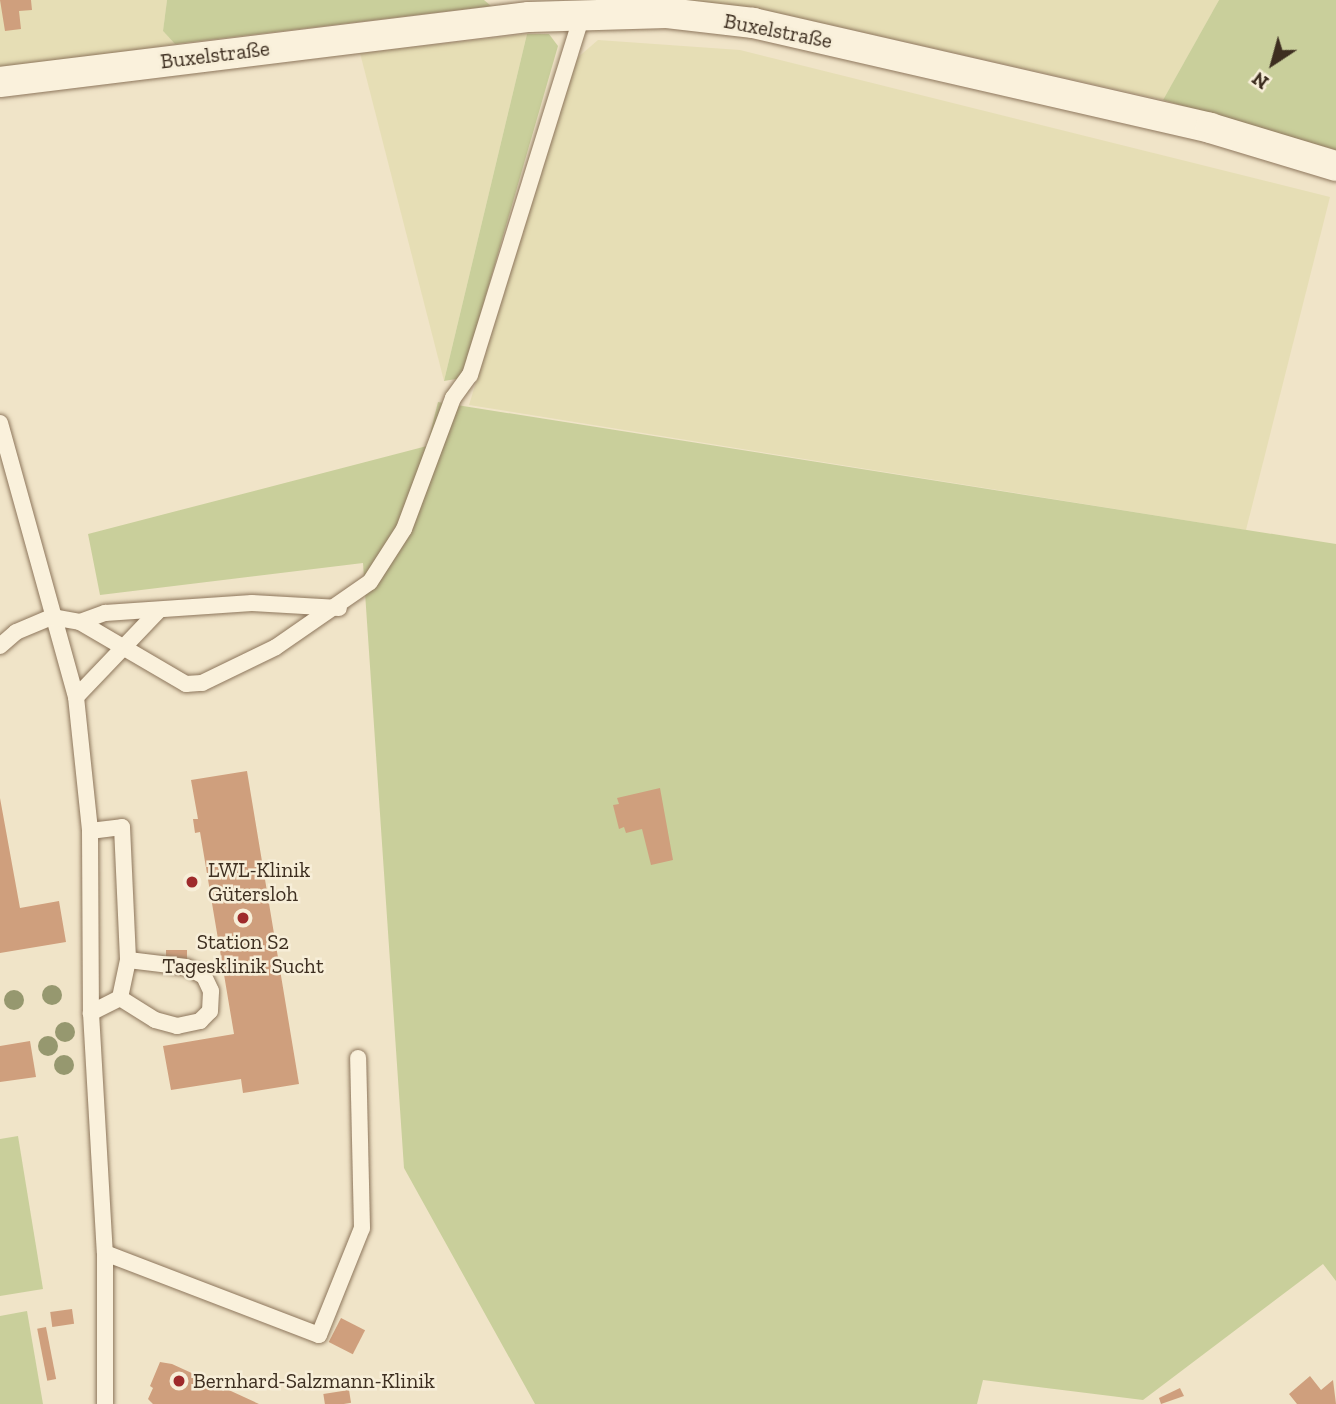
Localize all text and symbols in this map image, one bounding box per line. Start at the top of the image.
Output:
street label: Buxelstraße [722,8,834,54]
north arrow [1238,28,1308,98]
street label: Buxelstraße [159,36,271,74]
text: N [1248,67,1273,94]
place label: LWL-Klinik Gütersloh [208,857,310,907]
marker: LWL-Klinik Gütersloh [182,872,202,892]
marker: Station S2 Tagesklinik Sucht [235,910,251,926]
place label: Station S2 Tagesklinik Sucht [162,929,324,979]
place label: Bernhard-Salzmann-Klinik [193,1368,435,1394]
marker: Bernhard-Salzmann-Klinik [171,1373,187,1389]

